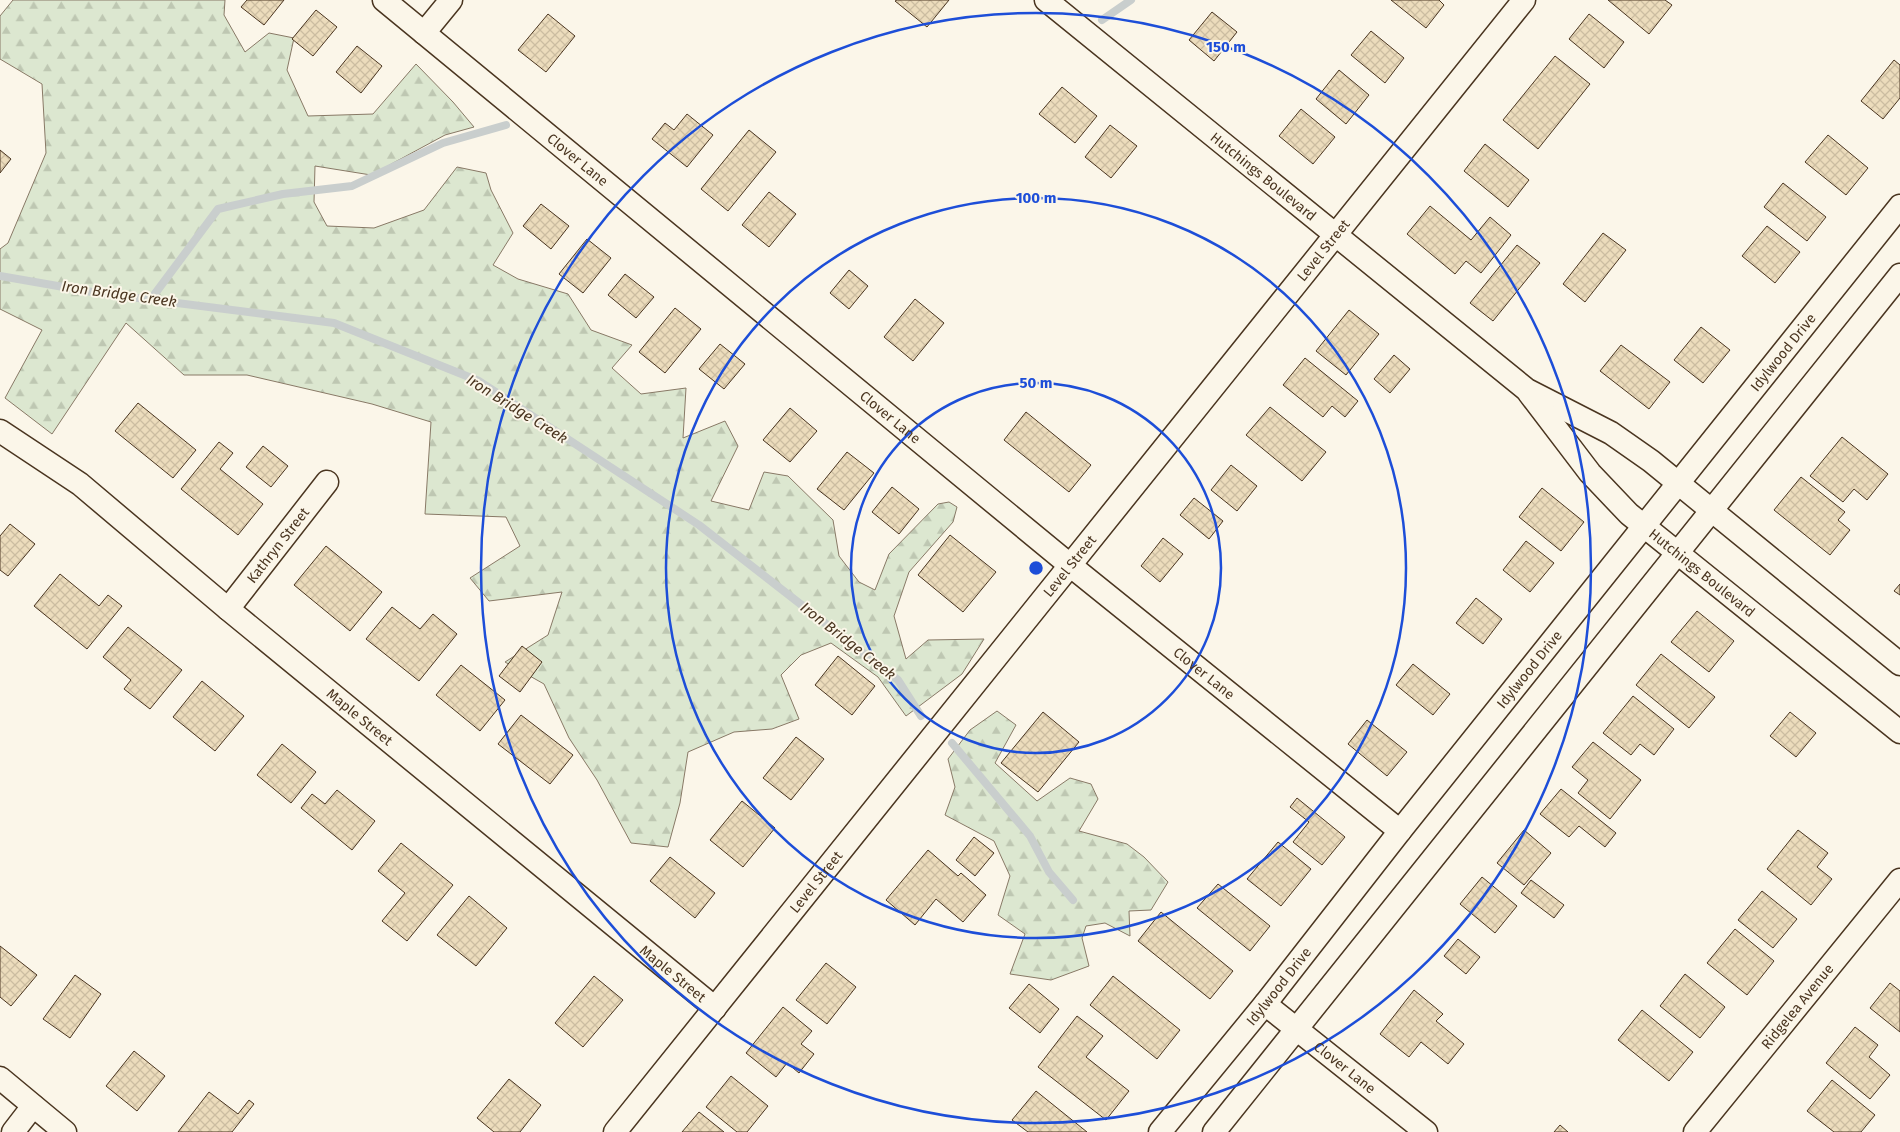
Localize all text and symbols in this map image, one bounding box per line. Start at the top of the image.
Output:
text: 150 m [1206,38,1246,56]
street label: Hutchings Boulevard [1207,129,1319,225]
street label: Clover Lane [544,130,611,190]
text: 100 m [1016,189,1056,207]
street label: Level Street [1294,215,1354,285]
water label: Iron Bridge Creek [60,277,178,311]
street label: Idylwood Drive [1747,310,1820,395]
water label: Iron Bridge Creek [463,371,571,447]
text: 50 m [1019,374,1053,392]
street label: Clover Lane [856,387,924,448]
street label: Kathryn Street [243,503,314,587]
street label: Hutchings Boulevard [1645,525,1758,621]
street label: Level Street [1040,531,1101,601]
centre of rings [1027,559,1045,577]
water label: Iron Bridge Creek [797,598,899,684]
street label: Idylwood Drive [1493,627,1566,712]
street label: Clover Lane [1170,644,1238,703]
street label: Maple Street [323,685,397,750]
street label: Level Street [786,847,847,916]
street label: Maple Street [636,942,710,1007]
street label: Idylwood Drive [1243,944,1315,1029]
street label: Ridgelea Avenue [1758,961,1837,1053]
street label: Clover Lane [1310,1038,1379,1097]

